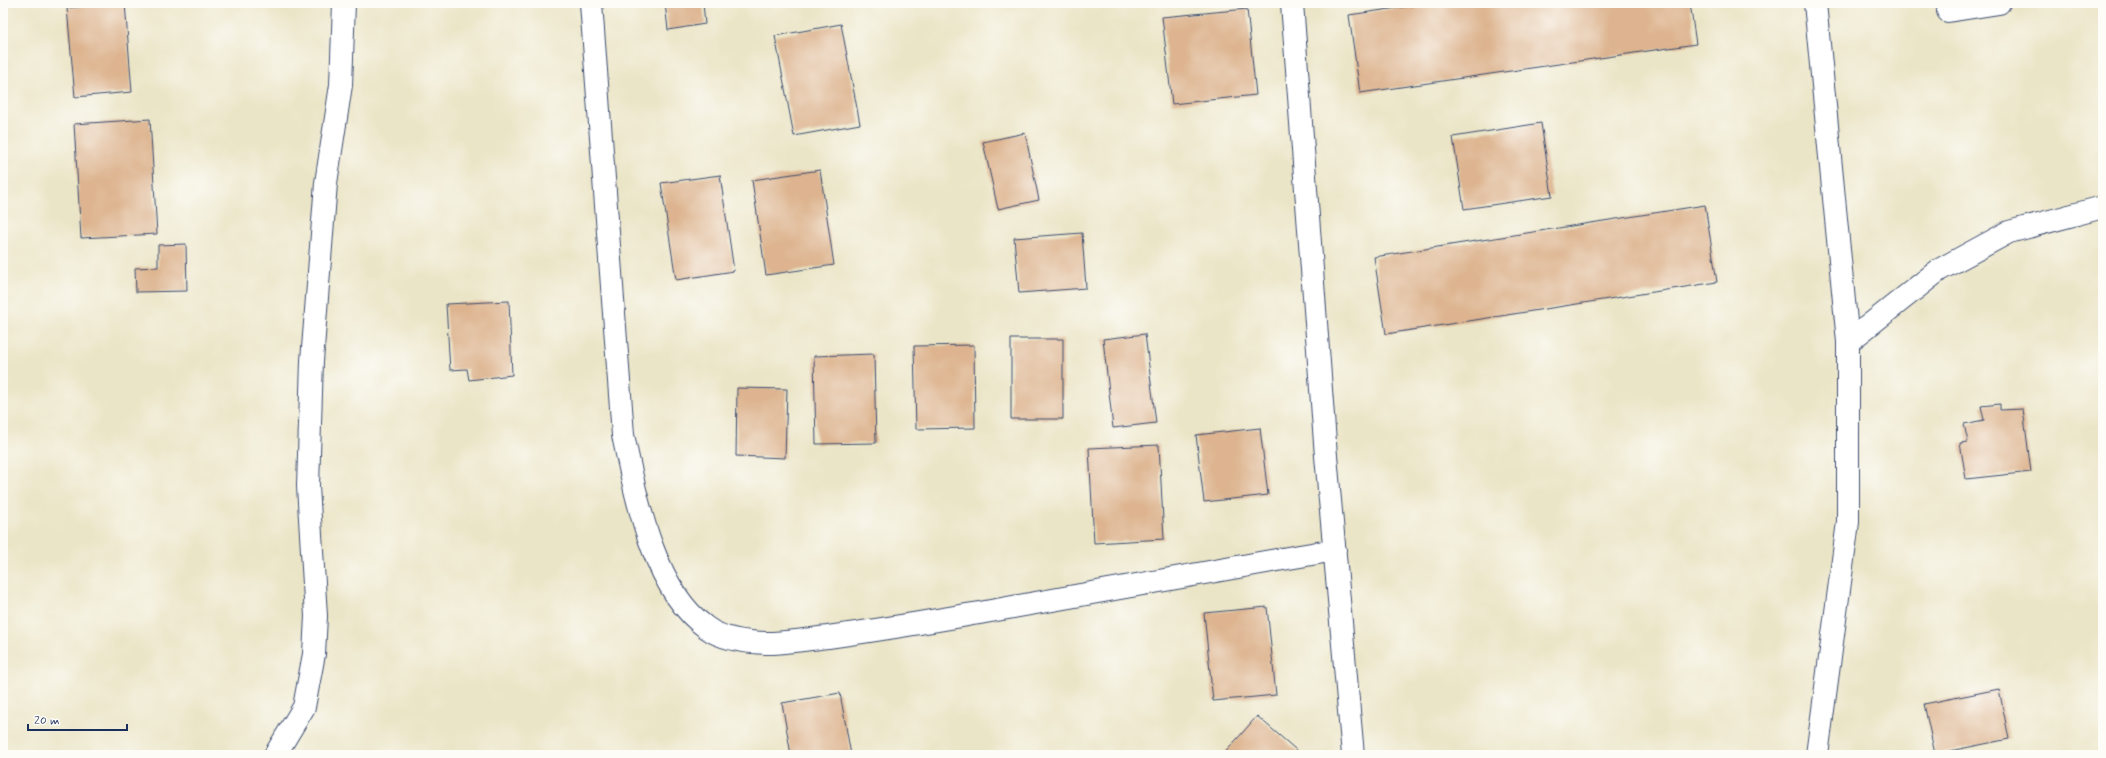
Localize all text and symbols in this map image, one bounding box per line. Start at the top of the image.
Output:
scale bar [28,706,127,732]
text: 20 m [34,713,60,729]

